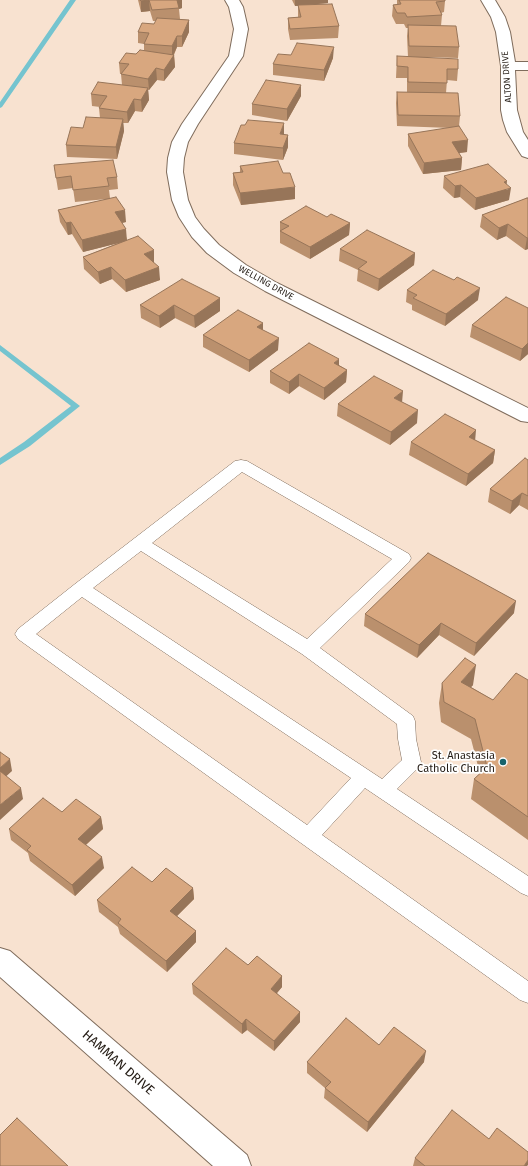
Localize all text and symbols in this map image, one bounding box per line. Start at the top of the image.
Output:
street label: ALTON DRIVE [500,51,514,103]
street label: WELLING DRIVE [236,263,296,303]
place label: St. Anastasia Catholic Church [417,749,495,775]
marker: St. Anastasia Catholic Church [498,757,508,767]
street label: HAMMAN DRIVE [79,1027,157,1099]

